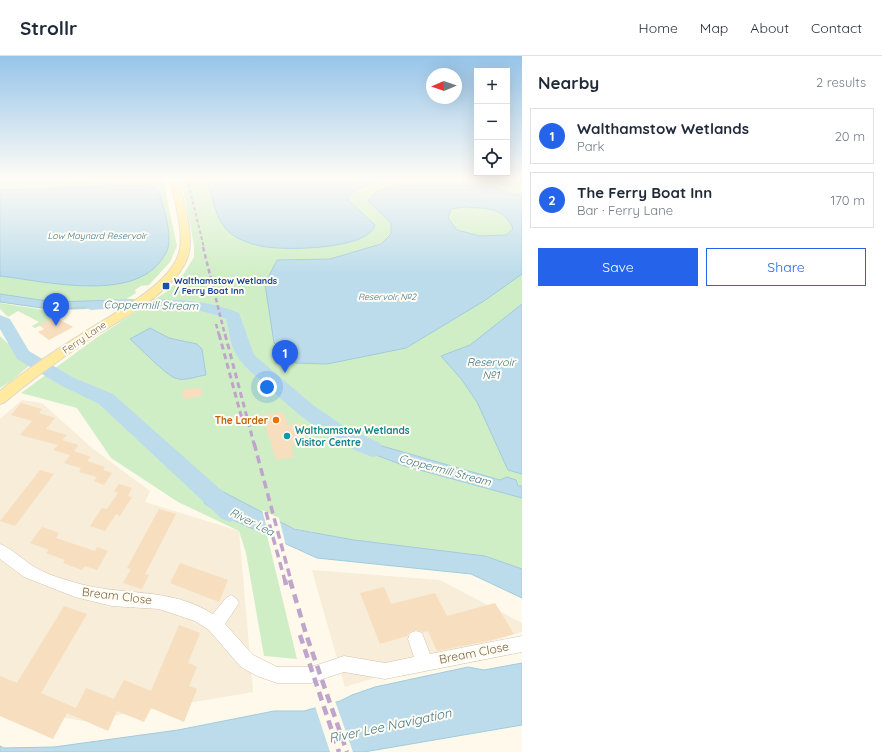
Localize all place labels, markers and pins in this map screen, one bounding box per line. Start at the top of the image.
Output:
place label: Walthamstow Wetlands / Ferry Boat Inn [174,275,278,296]
marker: Walthamstow Wetlands / Ferry Boat Inn [161,281,171,291]
pin: 2 [43,293,69,326]
pin: 1 [272,340,298,373]
place label: The Larder [215,414,269,427]
marker: The Larder [271,415,281,425]
place label: Walthamstow Wetlands Visitor Centre [295,424,410,449]
marker: Walthamstow Wetlands Visitor Centre [282,431,292,441]

